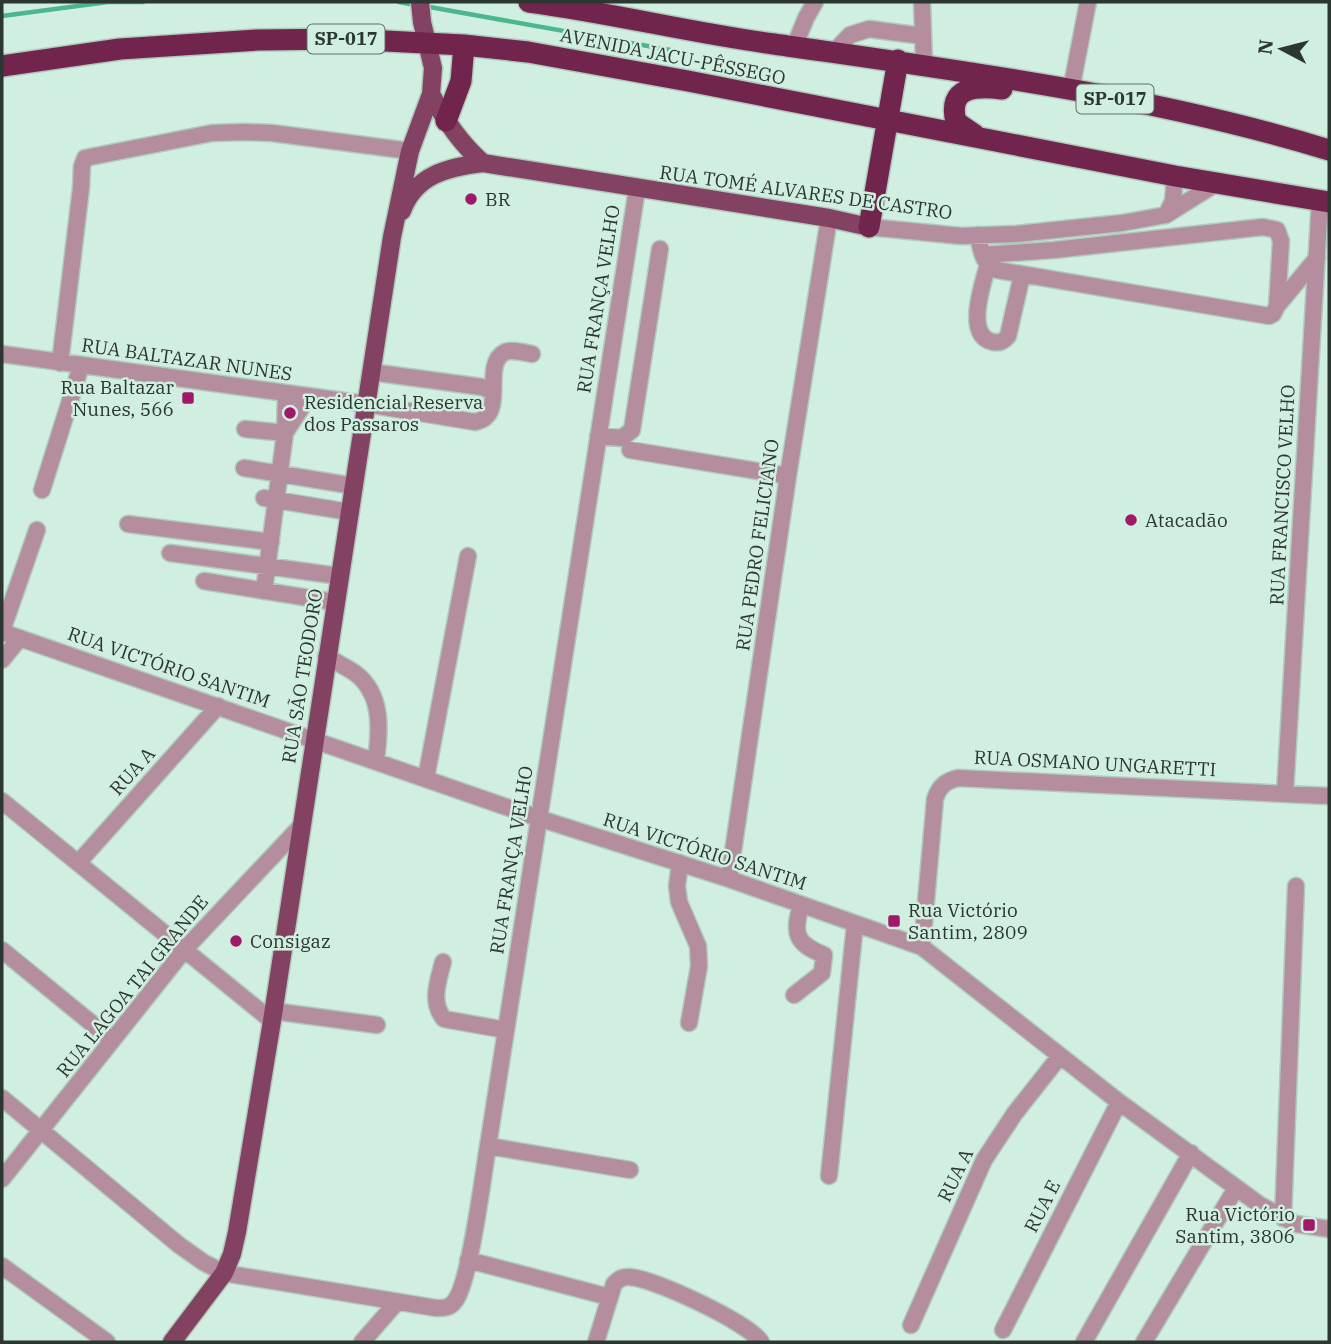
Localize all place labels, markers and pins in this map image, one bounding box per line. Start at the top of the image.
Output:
place label: BR [485,187,511,211]
marker: BR [463,191,479,207]
place label: Rua Baltazar Nunes, 566 [60,375,175,421]
marker: Rua Baltazar Nunes, 566 [180,390,196,406]
place label: Residencial Reserva dos Passaros [304,390,483,436]
marker: Residencial Reserva dos Passaros [282,405,298,421]
place label: Atacadão [1145,508,1228,532]
marker: Atacadão [1123,512,1139,528]
place label: Rua Victório Santim, 2809 [908,898,1028,944]
marker: Rua Victório Santim, 2809 [886,913,902,929]
place label: Consigaz [250,929,331,953]
marker: Consigaz [228,933,244,949]
place label: Rua Victório Santim, 3806 [1175,1202,1295,1248]
marker: Rua Victório Santim, 3806 [1301,1217,1317,1233]

